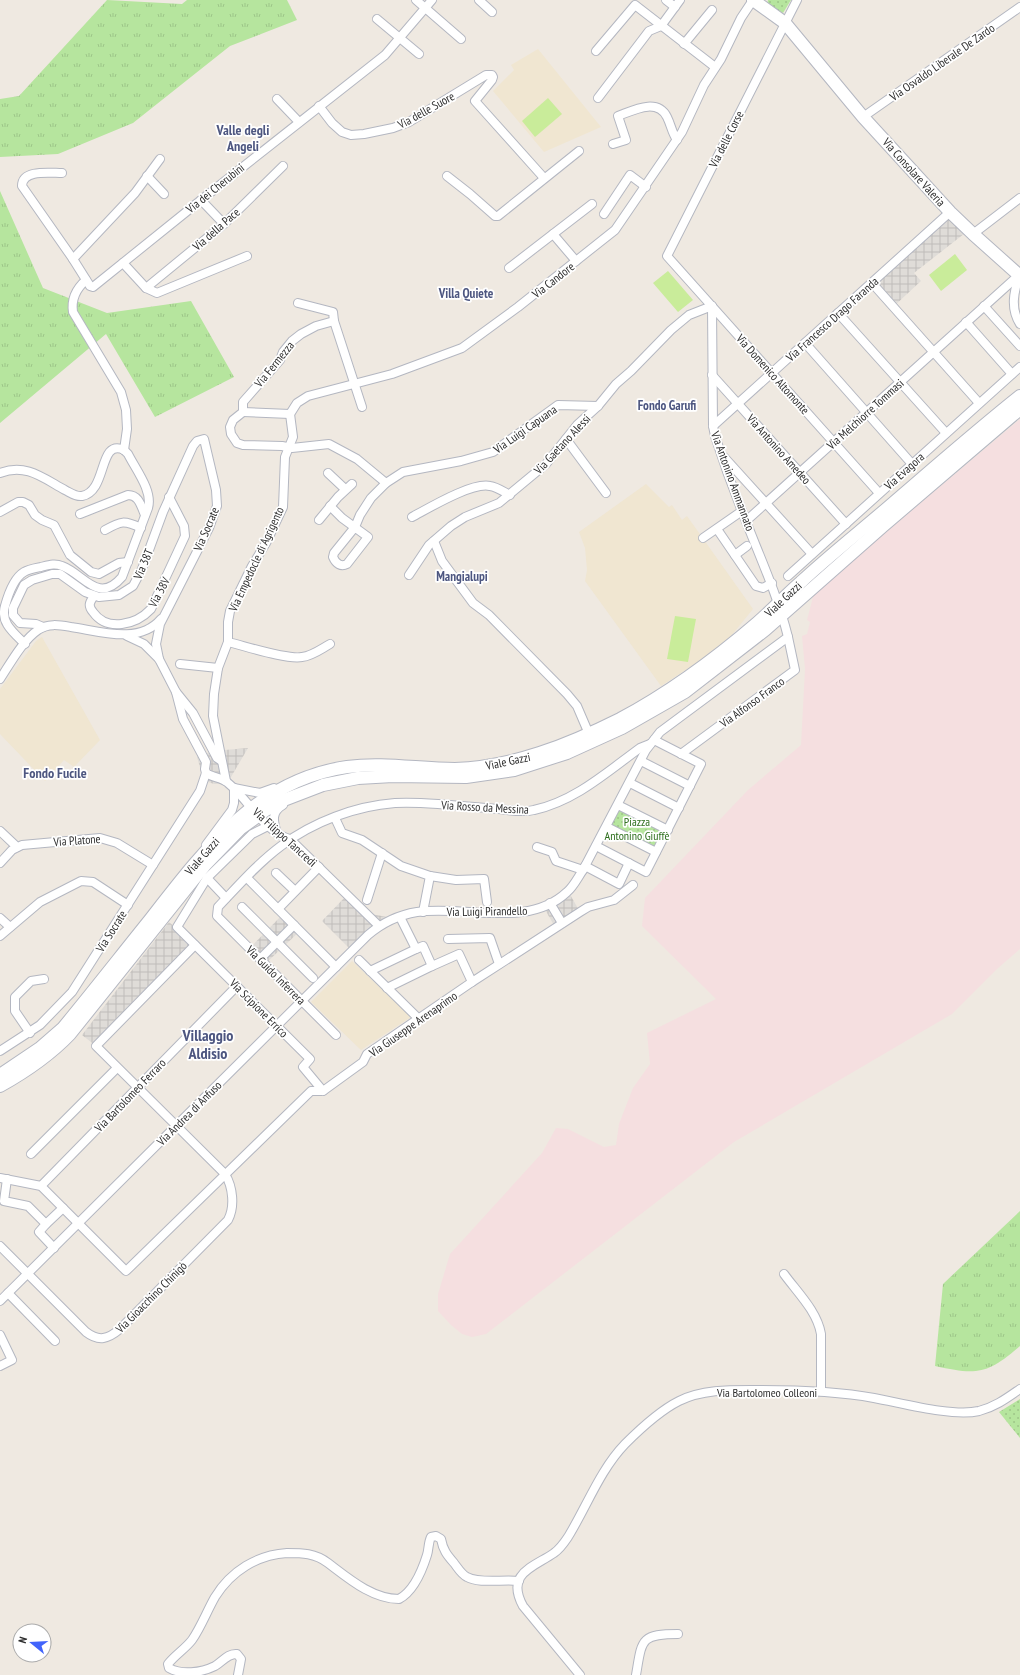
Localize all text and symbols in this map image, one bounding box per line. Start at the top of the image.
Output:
street label: Via Osvaldo Liberale De Zardo [886,20,997,104]
street label: Via delle Suore [394,88,457,132]
street label: Via delle Corse [705,108,747,171]
district label: Valle degli Angeli [216,121,269,155]
street label: Via Consolare Valeria [879,134,949,209]
street label: Via dei Cherubini [182,160,247,217]
street label: Via della Pace [189,204,243,254]
street label: Via Candore [528,259,577,302]
street label: Via Francesco Drago Faranda [782,273,881,365]
district label: Villa Quiete [438,285,494,302]
street label: Via Domenico Altomonte [733,330,813,417]
street label: Via Fermezza [250,338,297,391]
street label: Via Melchiorre Tommasi [823,376,907,453]
district label: Fondo Garufi [638,397,696,414]
street label: Via Luigi Capuana [490,402,560,457]
street label: Via Antonino Amedeo [743,410,814,487]
street label: Via Gaetano Alessi [530,411,593,478]
street label: Via Antonino Ammannato [708,428,758,533]
street label: Via Evagora [880,449,927,493]
street label: Via Empedocle di Agrigento [225,504,287,615]
street label: Via Socrate [190,505,222,554]
street label: Via 38T [130,546,156,582]
district label: Mangialupi [436,568,488,585]
street label: Via 38V [144,574,173,610]
street label: Viale Gazzi [761,578,805,621]
street label: Via Alfonso Franco [716,673,787,731]
street label: Viale Gazzi [483,749,532,773]
district label: Fondo Fucile [23,764,87,782]
street label: Via Rosso da Messina [440,797,529,817]
street label: Via Filippo Tancredi [249,804,320,870]
park label: Piazza Antonino Giuffè [605,814,670,843]
street label: Via Platone [52,831,101,849]
street label: Viale Gazzi [181,834,222,879]
street label: Via Luigi Pirandello [445,903,528,919]
street label: Via Socrate [92,907,130,955]
street label: Via Guido Inferrera [242,941,309,1008]
street label: Via Scipione Errico [226,975,291,1040]
street label: Via Giuseppe Arenaprimo [365,988,460,1061]
district label: Villaggio Aldisio [182,1025,233,1063]
street label: Via Bartolomeo Ferraro [91,1055,169,1135]
street label: Via Andrea di Anfuso [153,1078,224,1149]
street label: Via Gioacchino Chinigò [111,1258,190,1337]
street label: Via Bartolomeo Colleoni [716,1385,817,1400]
north arrow [12,1623,52,1663]
text: N [15,1635,30,1645]

